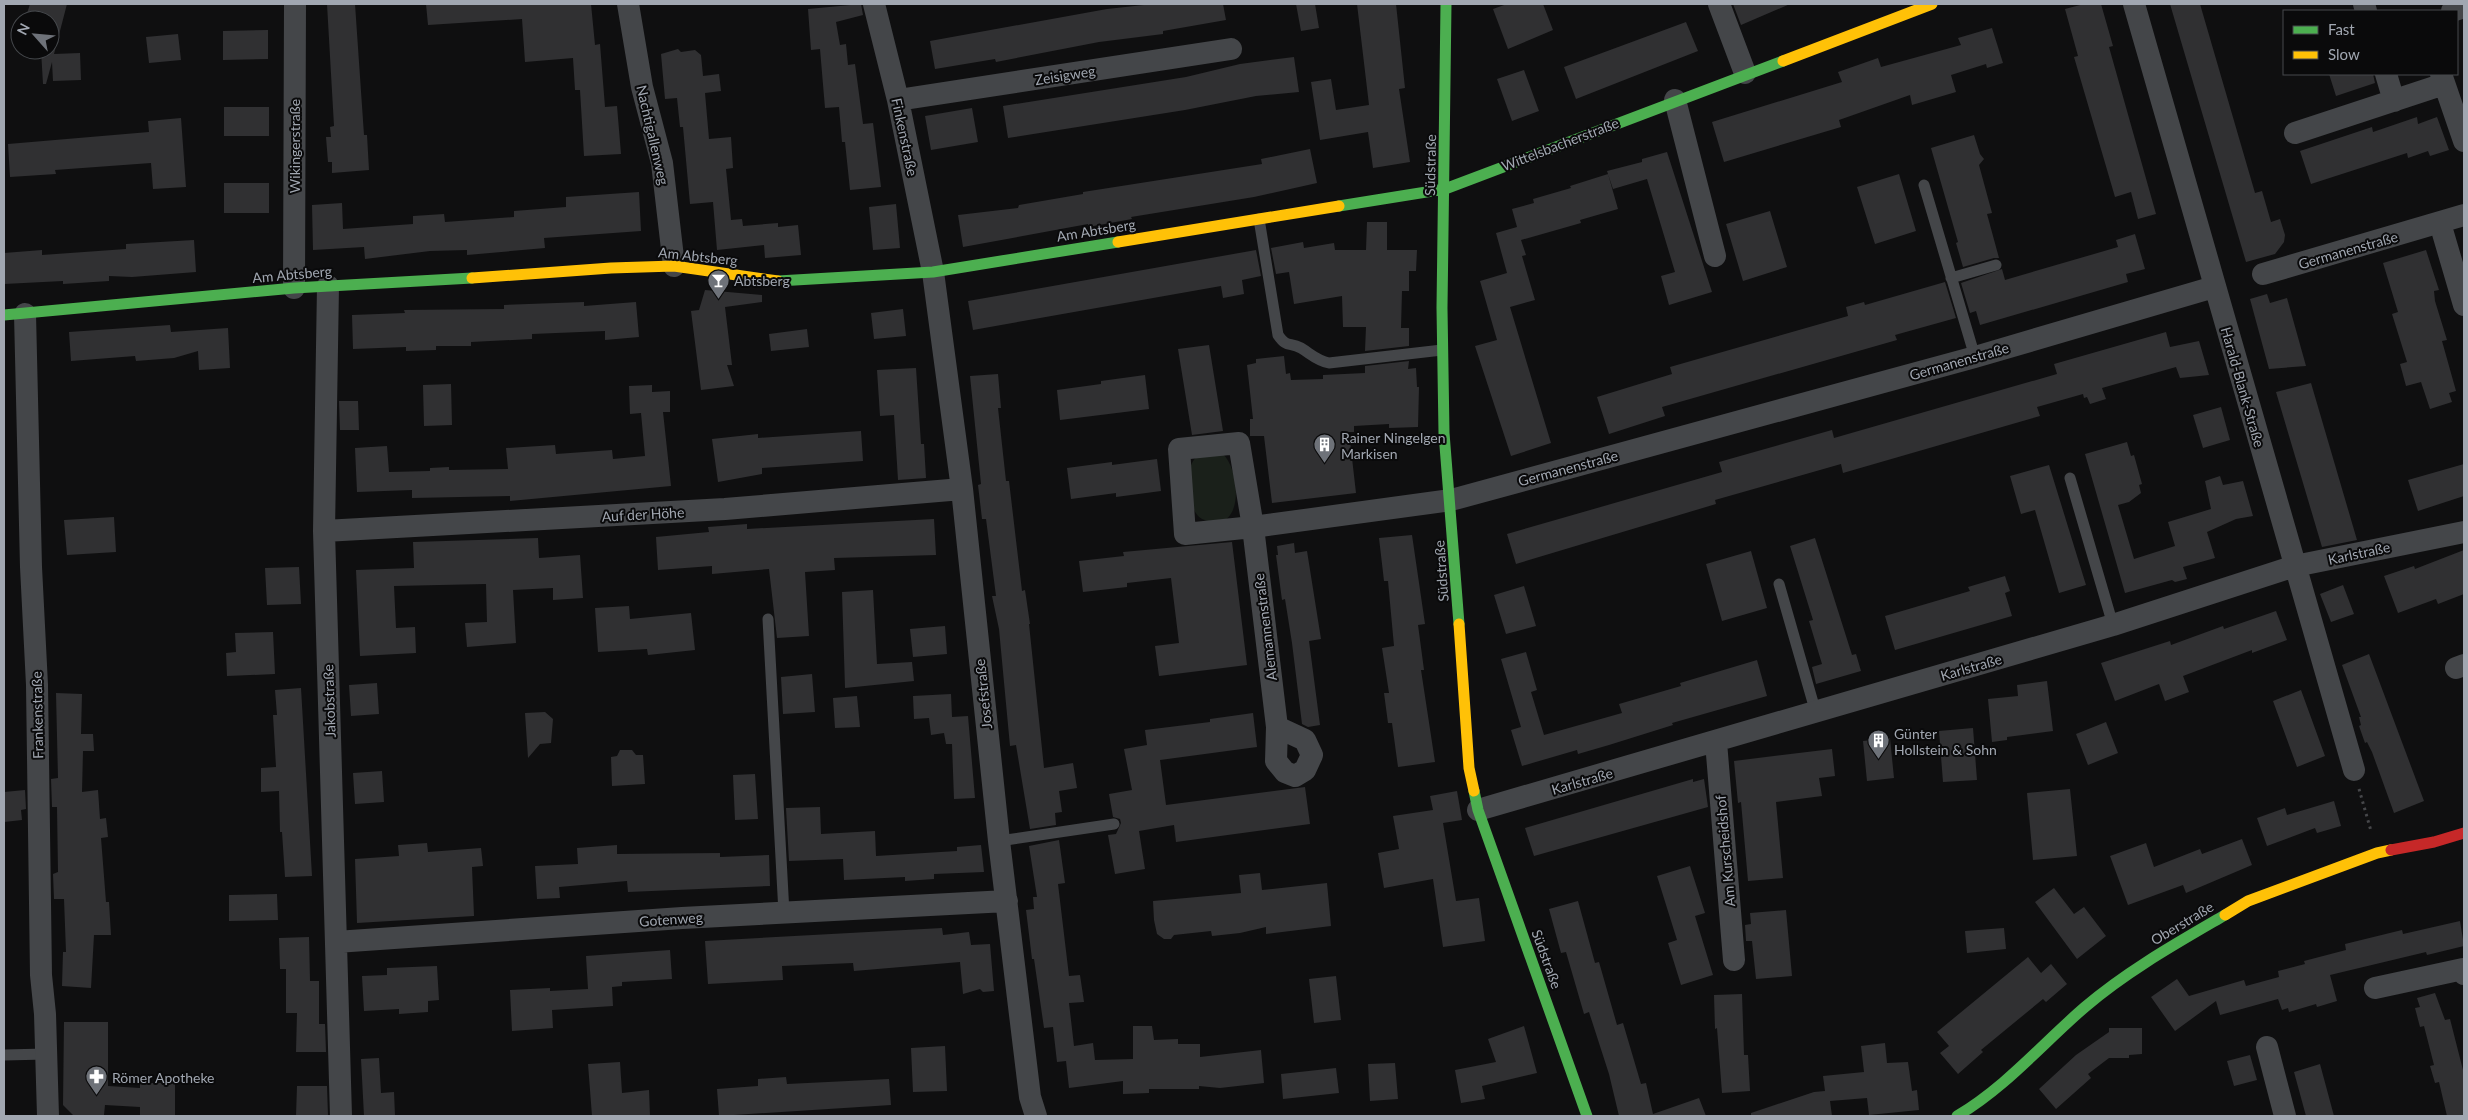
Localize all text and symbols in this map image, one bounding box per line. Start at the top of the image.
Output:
north arrow [10,10,60,60]
legend [2283,10,2458,75]
text: N [13,20,33,38]
text: Fast [2328,20,2355,38]
text: Slow [2328,45,2360,63]
street label: Zeisigweg [1033,62,1097,88]
street label: Nachtigallenweg [633,83,673,187]
street label: Finkenstraße [888,96,922,178]
street label: Wikingerstraße [286,99,303,193]
street label: Wittelsbacherstraße [1499,114,1621,174]
street label: Südstraße [1421,134,1439,196]
street label: Am Abtsberg [1055,215,1137,245]
street label: Germanenstraße [2296,228,2400,272]
street label: Am Abtsberg [657,243,739,269]
street label: Am Abtsberg [252,262,332,286]
bar icon: Abtsberg [706,268,730,299]
place label: Abtsberg [734,272,790,289]
street label: Harald-Blank-Straße [2218,325,2268,449]
street label: Germanenstraße [1907,339,2011,383]
place label: Rainer Ningelgen Markisen [1341,429,1446,462]
building icon: Rainer Ningelgen Markisen [1313,433,1337,464]
street label: Germanenstraße [1516,447,1620,489]
street label: Auf der Höhe [601,503,685,525]
street label: Karlstraße [2326,538,2392,568]
street label: Südstraße [1430,540,1452,602]
street label: Alemannenstraße [1250,572,1280,682]
street label: Karlstraße [1938,650,2004,684]
street label: Josefstraße [971,658,995,730]
street label: Jakobstraße [319,664,339,738]
street label: Frankenstraße [28,671,46,759]
place label: Günter Hollstein & Sohn [1894,725,1997,758]
building icon: Günter Hollstein & Sohn [1866,729,1890,760]
street label: Karlstraße [1549,764,1615,798]
street label: Am Kurscheidshof [1712,794,1738,908]
street label: Oberstraße [2148,898,2216,948]
street label: Gotenweg [639,908,703,930]
street label: Südstraße [1528,927,1566,991]
pharmacy icon: Römer Apotheke [84,1065,108,1096]
place label: Römer Apotheke [112,1069,215,1086]

